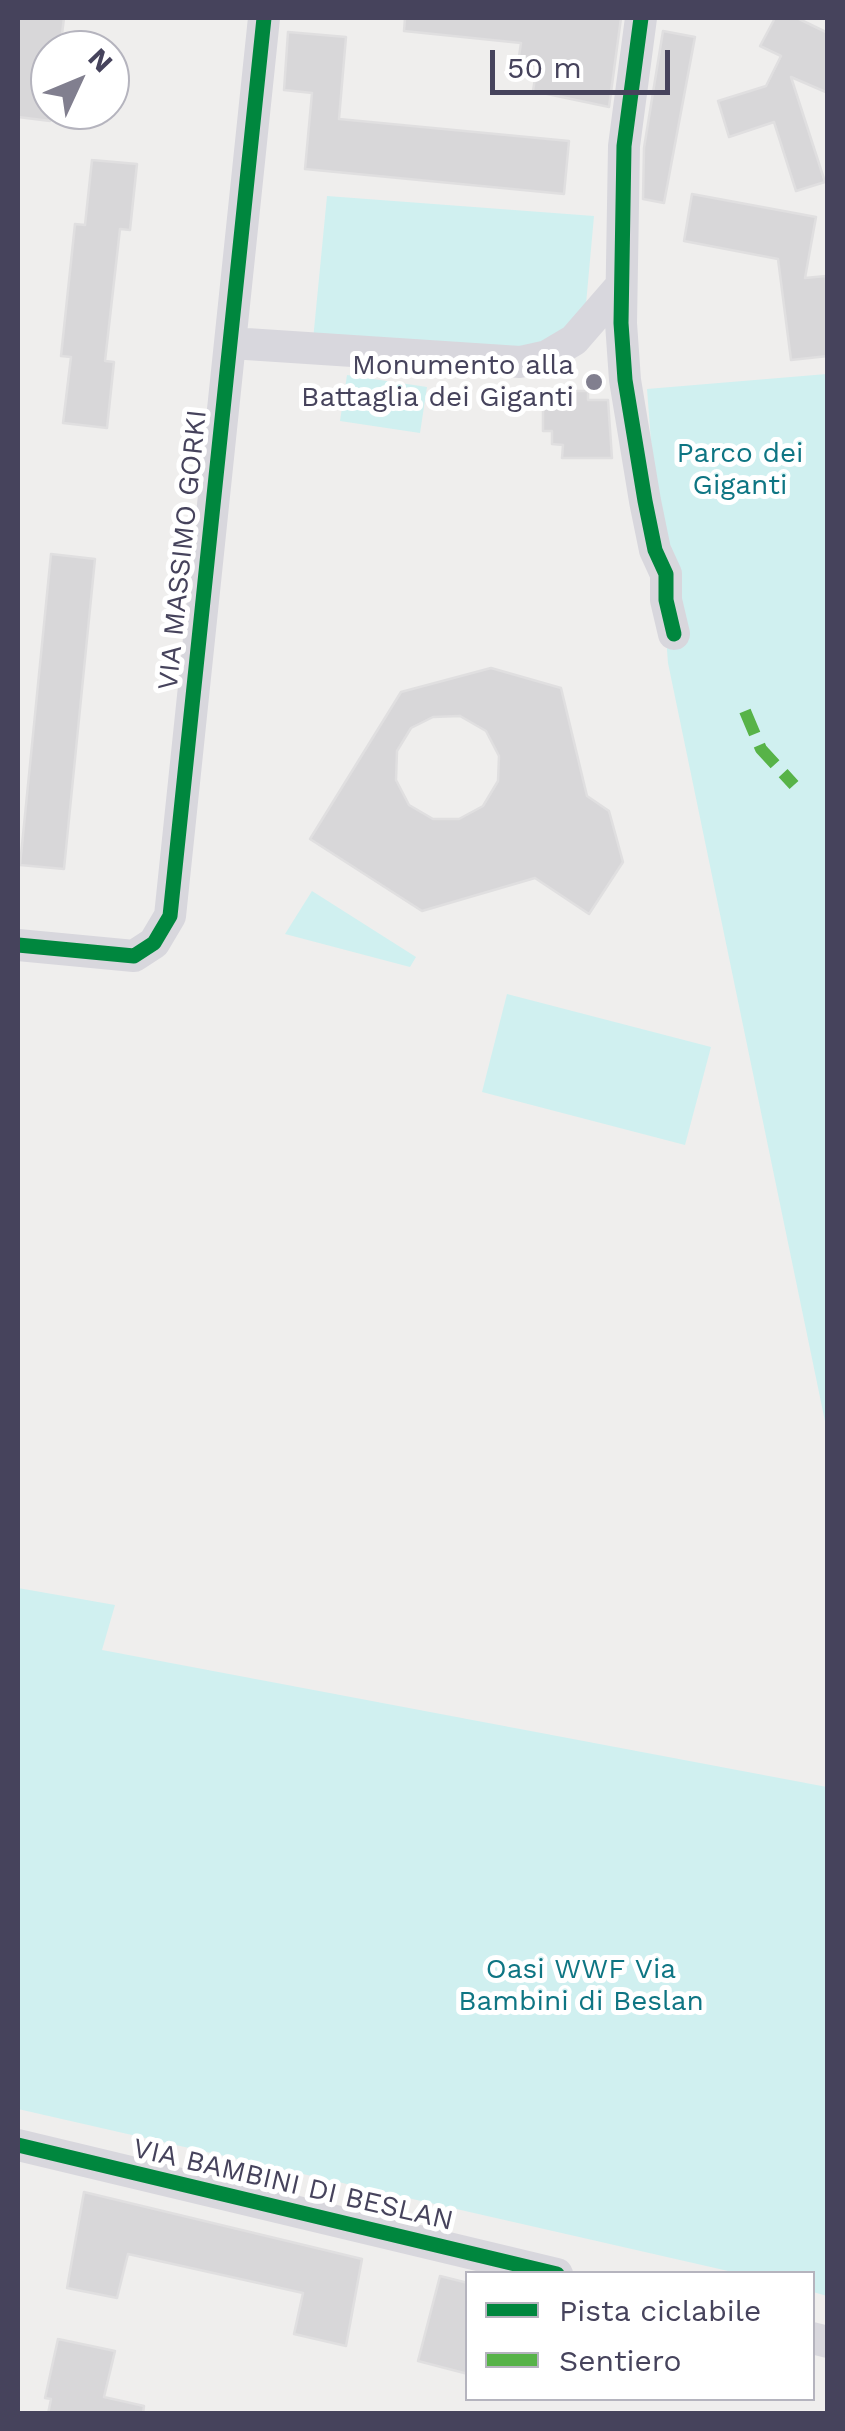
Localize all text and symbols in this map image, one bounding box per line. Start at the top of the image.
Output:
north arrow [30,30,130,130]
scale bar [495,30,675,92]
text: N [81,41,120,79]
text: 50 m [507,50,582,85]
place label: Monumento alla Battaglia dei Giganti [301,349,574,415]
marker: Monumento alla Battaglia dei Giganti [583,371,605,393]
street label: VIA MASSIMO GORKI [152,408,214,692]
park label: Parco dei Giganti [676,437,804,503]
park label: Oasi WWF Via Bambini di Beslan [458,1953,704,2019]
street label: VIA BAMBINI DI BESLAN [130,2132,456,2238]
legend [465,2271,815,2401]
text: Pista ciclabile [559,2293,761,2328]
text: Sentiero [559,2343,682,2378]

